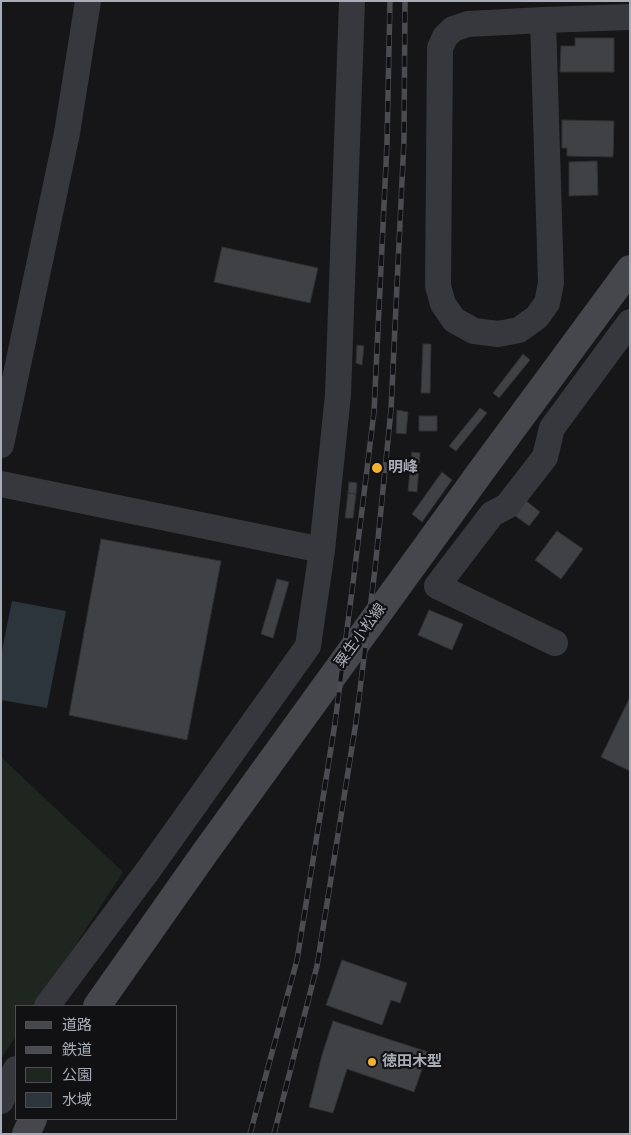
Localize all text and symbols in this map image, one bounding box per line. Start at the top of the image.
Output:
place label: 明峰 [388,459,418,477]
marker: 明峰 [370,461,384,475]
street label: 粟生小松線 [332,600,390,672]
legend [15,1005,178,1120]
text: 道路 [62,1014,92,1036]
text: 鉄道 [62,1039,92,1061]
place label: 徳田木型 [382,1053,442,1071]
marker: 徳田木型 [366,1056,378,1068]
text: 公園 [62,1064,92,1086]
text: 水域 [62,1089,92,1111]

